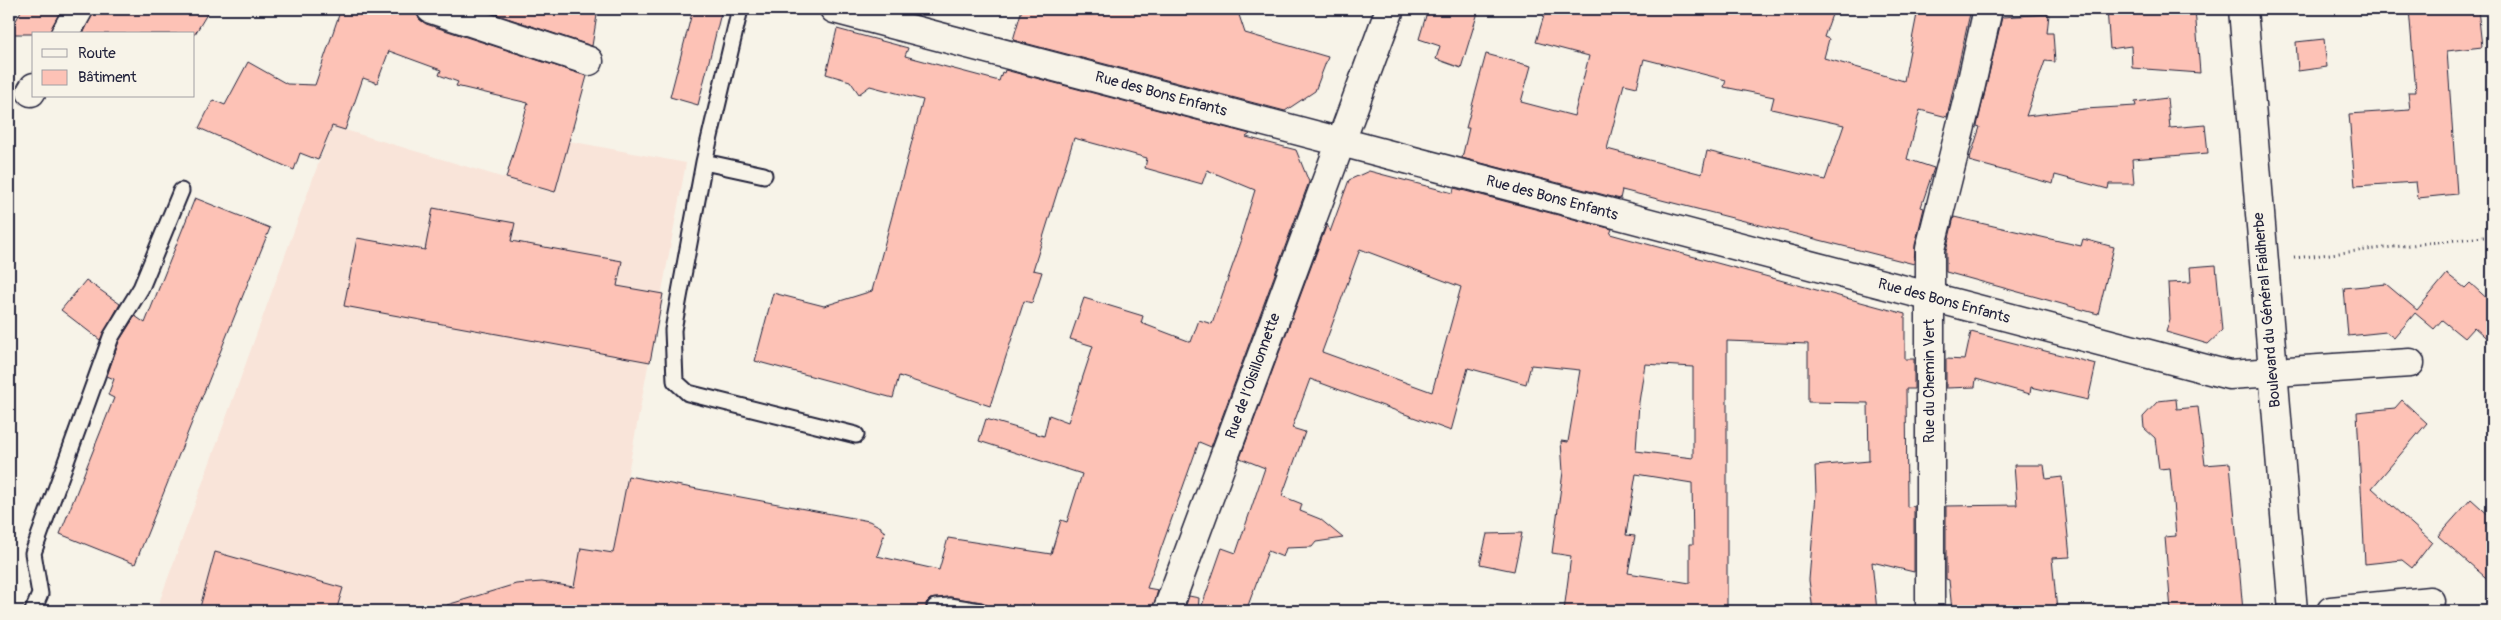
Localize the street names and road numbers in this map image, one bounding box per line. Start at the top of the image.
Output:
street label: Rue des Bons Enfants [1093,67,1229,121]
street label: Rue des Bons Enfants [1484,171,1620,225]
street label: Boulevard du Général Faidherbe [2249,211,2285,408]
street label: Rue des Bons Enfants [1876,274,2012,328]
street label: Rue de l’Oisillonnette [1221,310,1285,442]
street label: Rue du Chemin Vert [1920,318,1939,443]

